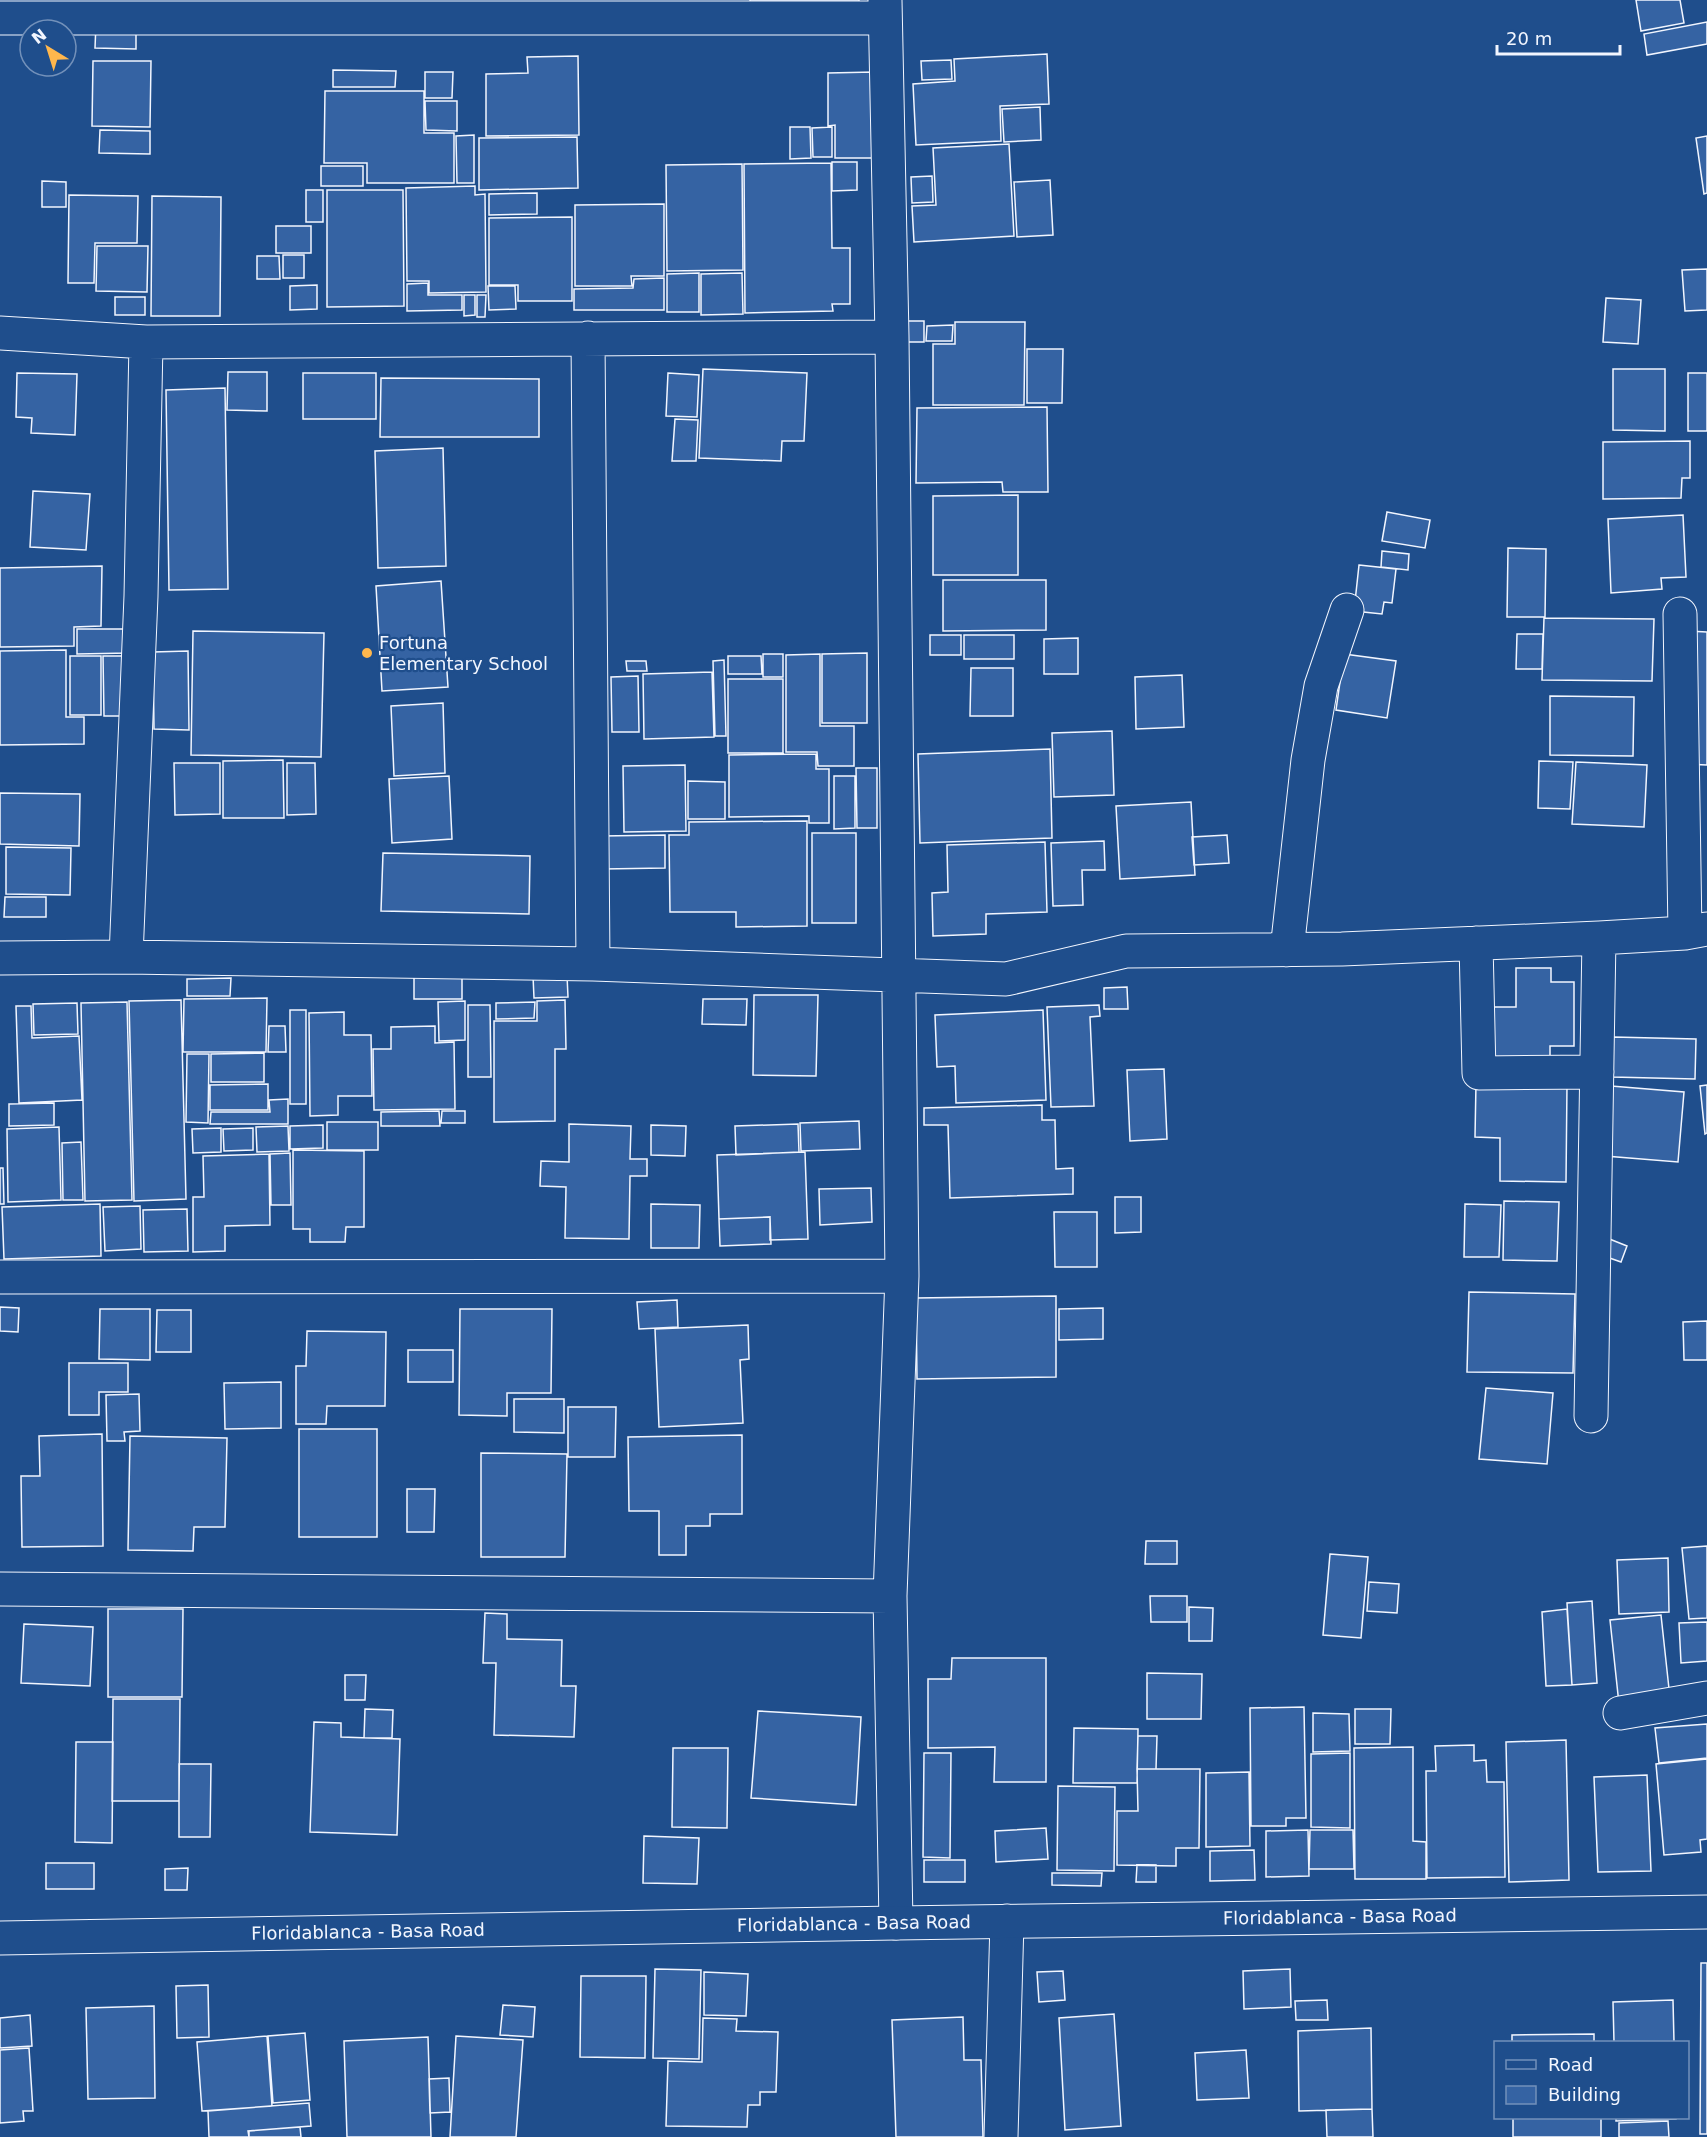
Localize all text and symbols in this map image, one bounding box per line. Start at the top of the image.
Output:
north arrow [18,18,78,78]
scale bar [1497,18,1620,56]
text: N [28,25,50,48]
text: 20 m [1506,28,1552,49]
place label: Fortuna Elementary School [379,632,548,674]
marker: Fortuna Elementary School [360,646,374,660]
street label: Floridablanca - Basa Road [1223,1904,1457,1929]
street label: Floridablanca - Basa Road [737,1911,971,1936]
street label: Floridablanca - Basa Road [251,1919,485,1944]
legend [1494,2041,1689,2119]
text: Road [1548,2054,1593,2075]
text: Building [1548,2084,1621,2105]

